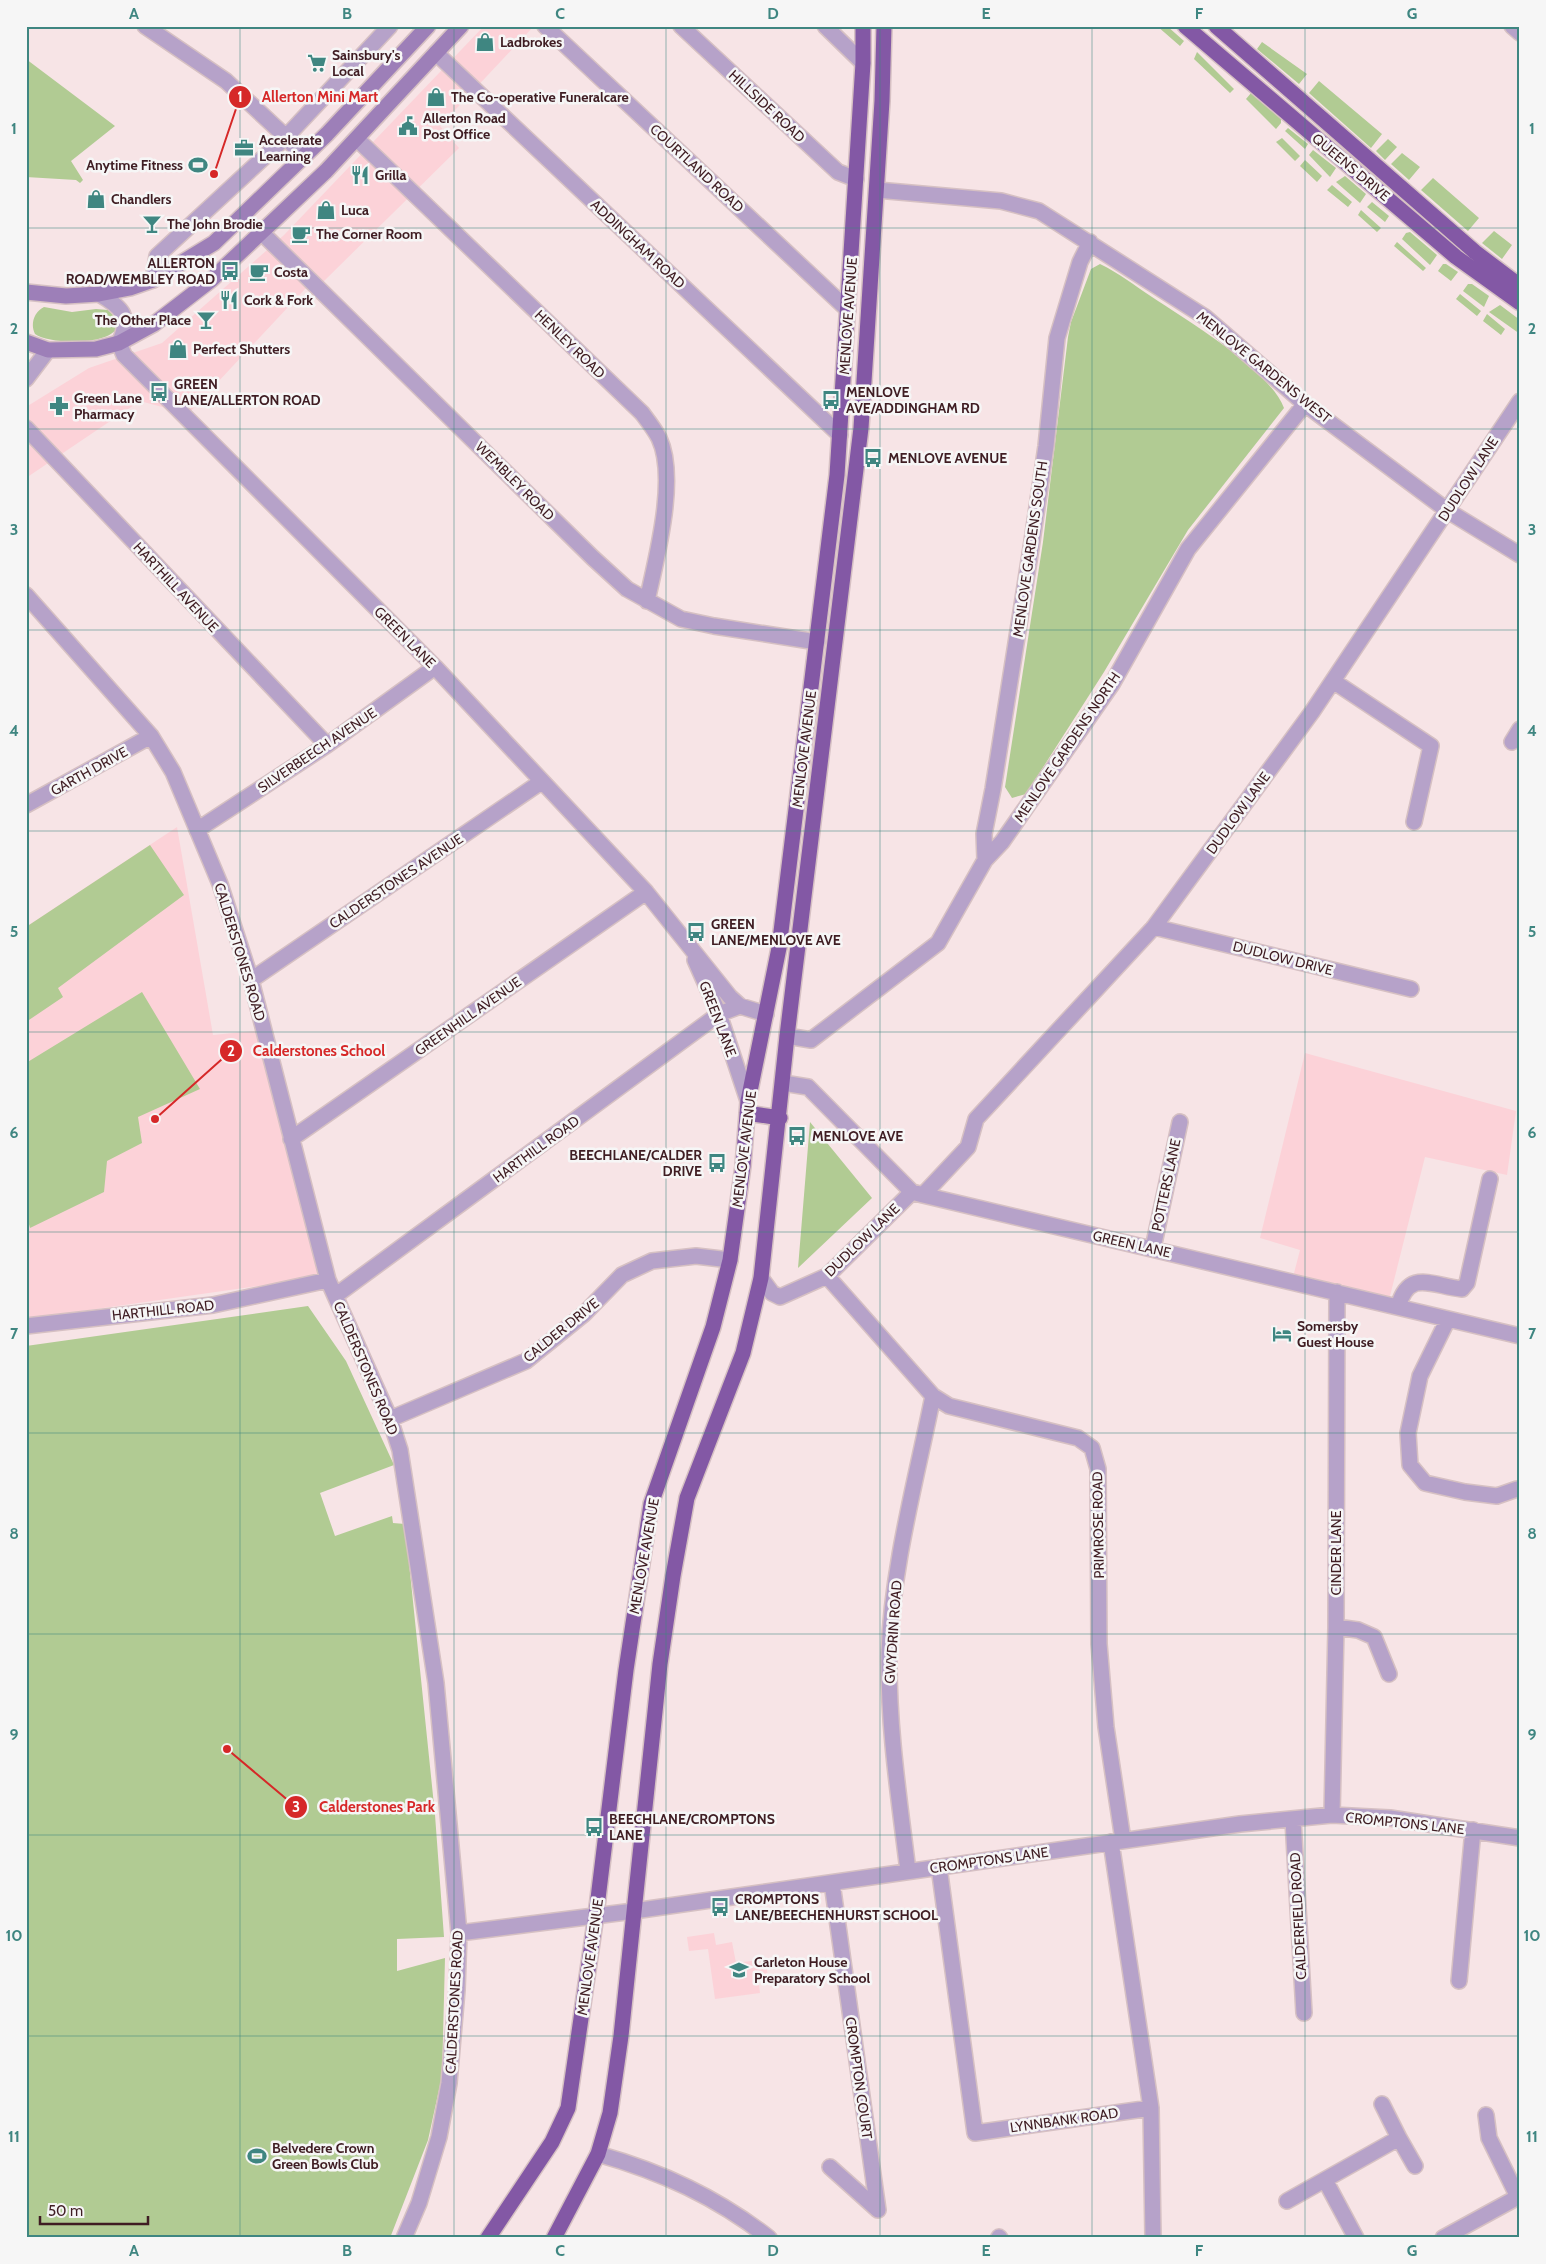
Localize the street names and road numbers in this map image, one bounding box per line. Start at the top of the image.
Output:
street label: HILLSIDE ROAD [725,66,809,146]
street label: COURTLAND ROAD [646,120,748,216]
street label: QUEENS DRIVE [1308,129,1394,205]
street label: ADDINGHAM ROAD [587,196,689,292]
street label: MENLOVE AVENUE [835,256,861,375]
street label: HENLEY ROAD [531,306,609,382]
street label: MENLOVE GARDENS WEST [1193,307,1335,427]
street label: DUDLOW LANE [1434,433,1502,525]
street label: WEMBLEY ROAD [472,438,558,524]
street label: MENLOVE GARDENS SOUTH [1009,460,1051,638]
street label: HARTHILL AVENUE [130,538,223,636]
street label: GREEN LANE [370,602,440,672]
street label: MENLOVE GARDENS NORTH [1010,668,1124,826]
street label: MENLOVE AVENUE [788,689,820,808]
street label: SILVERBEECH AVENUE [254,703,380,796]
street label: GARTH DRIVE [47,742,131,800]
street label: DUDLOW LANE [1202,768,1274,858]
street label: CALDERSTONES AVENUE [326,829,467,933]
street label: CALDERSTONES ROAD [210,881,270,1023]
street label: DUDLOW DRIVE [1231,937,1335,979]
street label: GREENHILL AVENUE [411,972,525,1059]
street label: GREEN LANE [695,979,741,1060]
street label: MENLOVE AVENUE [728,1089,760,1208]
street label: HARTHILL ROAD [489,1112,583,1186]
street label: POTTERS LANE [1147,1137,1185,1233]
street label: DUDLOW LANE [821,1199,903,1280]
street label: GREEN LANE [1091,1226,1173,1262]
street label: CALDER DRIVE [519,1294,603,1366]
street label: HARTHILL ROAD [111,1296,215,1324]
street label: CALDERSTONES ROAD [330,1298,402,1438]
street label: PRIMROSE ROAD [1088,1471,1108,1579]
street label: MENLOVE AVENUE [625,1496,663,1615]
street label: CINDER LANE [1327,1510,1345,1595]
street label: GWYDRIN ROAD [880,1580,906,1684]
street label: CROMPTONS LANE [1345,1808,1466,1838]
street label: CROMPTONS LANE [929,1843,1050,1877]
street label: CALDERFIELD ROAD [1286,1852,1310,1980]
street label: MENLOVE AVENUE [573,1897,607,2017]
street label: CALDERSTONES ROAD [441,1930,467,2074]
street label: CROMPTON COURT [842,2016,877,2141]
street label: LYNNBANK ROAD [1009,2103,1119,2137]

